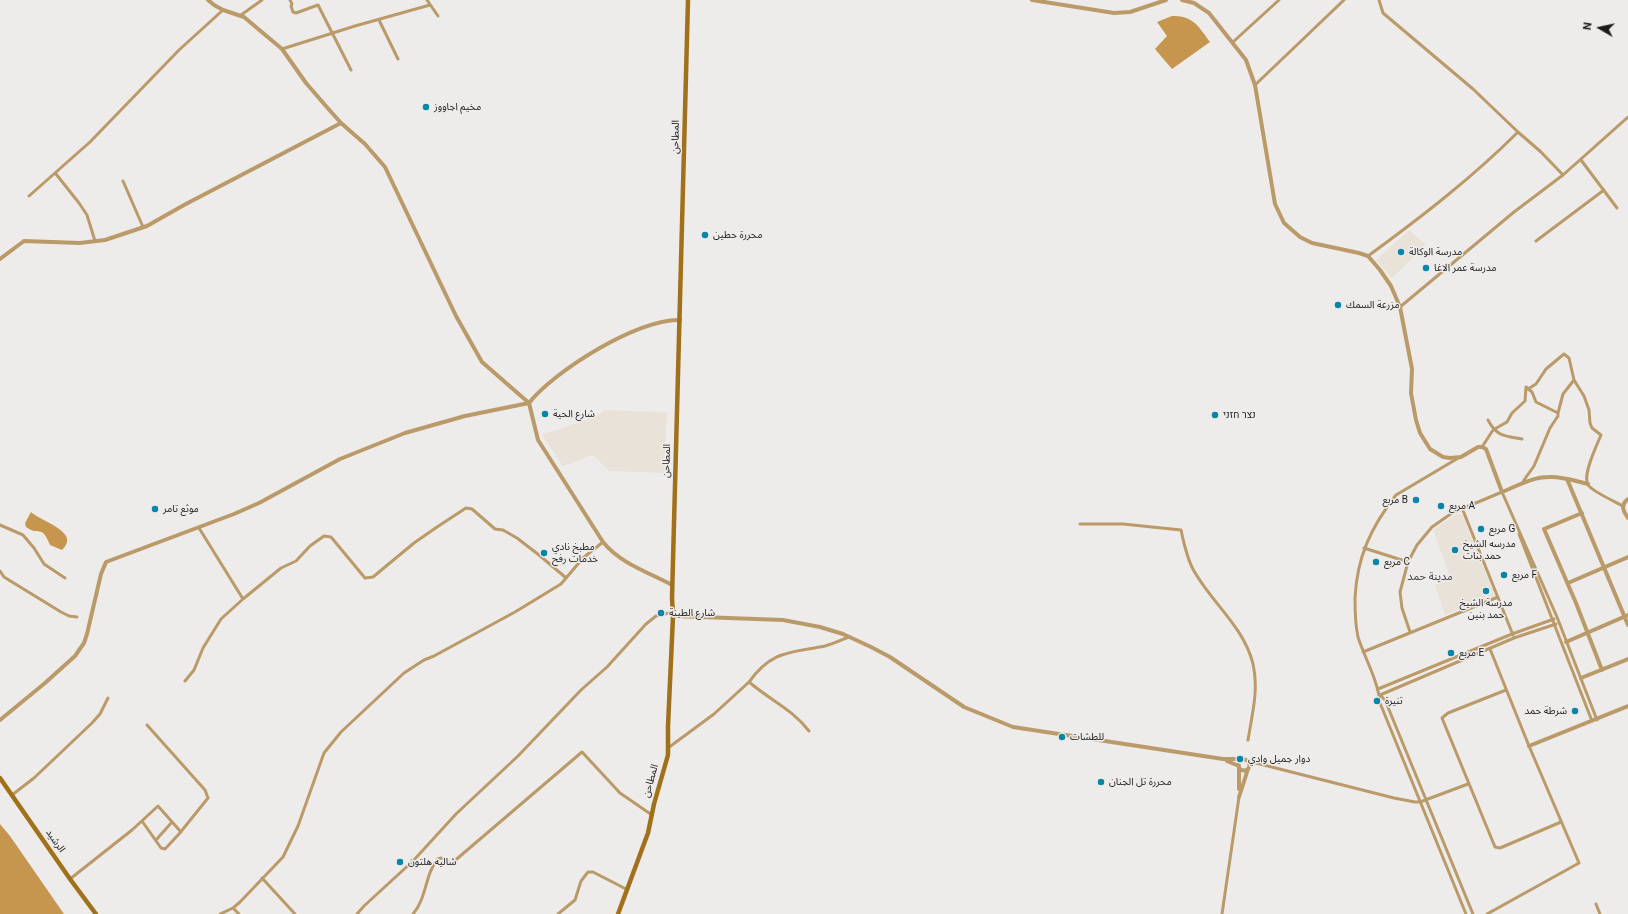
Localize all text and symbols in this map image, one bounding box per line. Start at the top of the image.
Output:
north arrow [1580,8,1620,48]
text: N [1581,21,1595,31]
place label: مخيم اجاووز [434,101,481,113]
marker: مخيم اجاووز [421,102,431,112]
street label: المطاحن [670,120,682,154]
place label: محررة حطين [713,229,762,241]
marker: محررة حطين [700,230,710,240]
place label: مدرسة الوكالة [1409,246,1462,258]
marker: مدرسة الوكالة [1396,247,1406,257]
place label: مدرسة عمر الاغا [1434,262,1497,274]
marker: مدرسة عمر الاغا [1421,263,1431,273]
place label: مزرعة السمك [1346,299,1399,311]
marker: مزرعة السمك [1333,300,1343,310]
place label: شارع الحية [553,408,595,420]
marker: شارع الحية [540,409,550,419]
place label: נצר חזני [1223,409,1256,421]
marker: נצר חזני [1210,410,1220,420]
street label: المطاحن [660,444,674,478]
place label: مربع B [1382,494,1408,506]
marker: مربع B [1411,495,1421,505]
place label: مربع A [1449,500,1475,512]
marker: مربع A [1436,501,1446,511]
place label: موثع تامر [163,503,199,515]
marker: موثع تامر [150,504,160,514]
place label: مربع G [1489,523,1515,535]
marker: مربع G [1476,524,1486,534]
place label: مدرسه الشيخ حمد بنات [1463,538,1516,562]
place label: مطبخ نادي خدمات رفح [552,541,598,564]
marker: مدرسه الشيخ حمد بنات [1450,545,1460,555]
marker: مطبخ نادي خدمات رفح [539,548,549,558]
place label: مربع C [1384,556,1410,568]
marker: مربع C [1371,557,1381,567]
place label: مربع F [1512,569,1537,581]
district label: مدينة حمد [1407,570,1453,584]
marker: مربع F [1499,570,1509,580]
marker: مدرسة الشيخ حمد بنين [1481,586,1491,596]
place label: مدرسة الشيخ حمد بنين [1460,597,1512,620]
place label: شارع الطينة [669,607,715,619]
marker: شارع الطينة [656,608,666,618]
place label: مربع E [1459,647,1484,659]
marker: مربع E [1446,648,1456,658]
place label: تنيرة [1385,695,1403,707]
marker: تنيرة [1372,696,1382,706]
place label: شرطة حمد [1524,705,1567,717]
marker: شرطة حمد [1570,706,1580,716]
place label: للطشات [1070,731,1104,743]
marker: للطشات [1057,732,1067,742]
place label: دوار جميل وادي [1248,753,1310,765]
marker: دوار جميل وادي [1235,754,1245,764]
street label: المطاحن [641,763,661,799]
place label: محررة تل الجنان [1109,776,1172,788]
marker: محررة تل الجنان [1096,777,1106,787]
street label: الرشيد [43,827,67,855]
place label: شاليه هلتون [408,856,456,868]
marker: شاليه هلتون [395,857,405,867]

